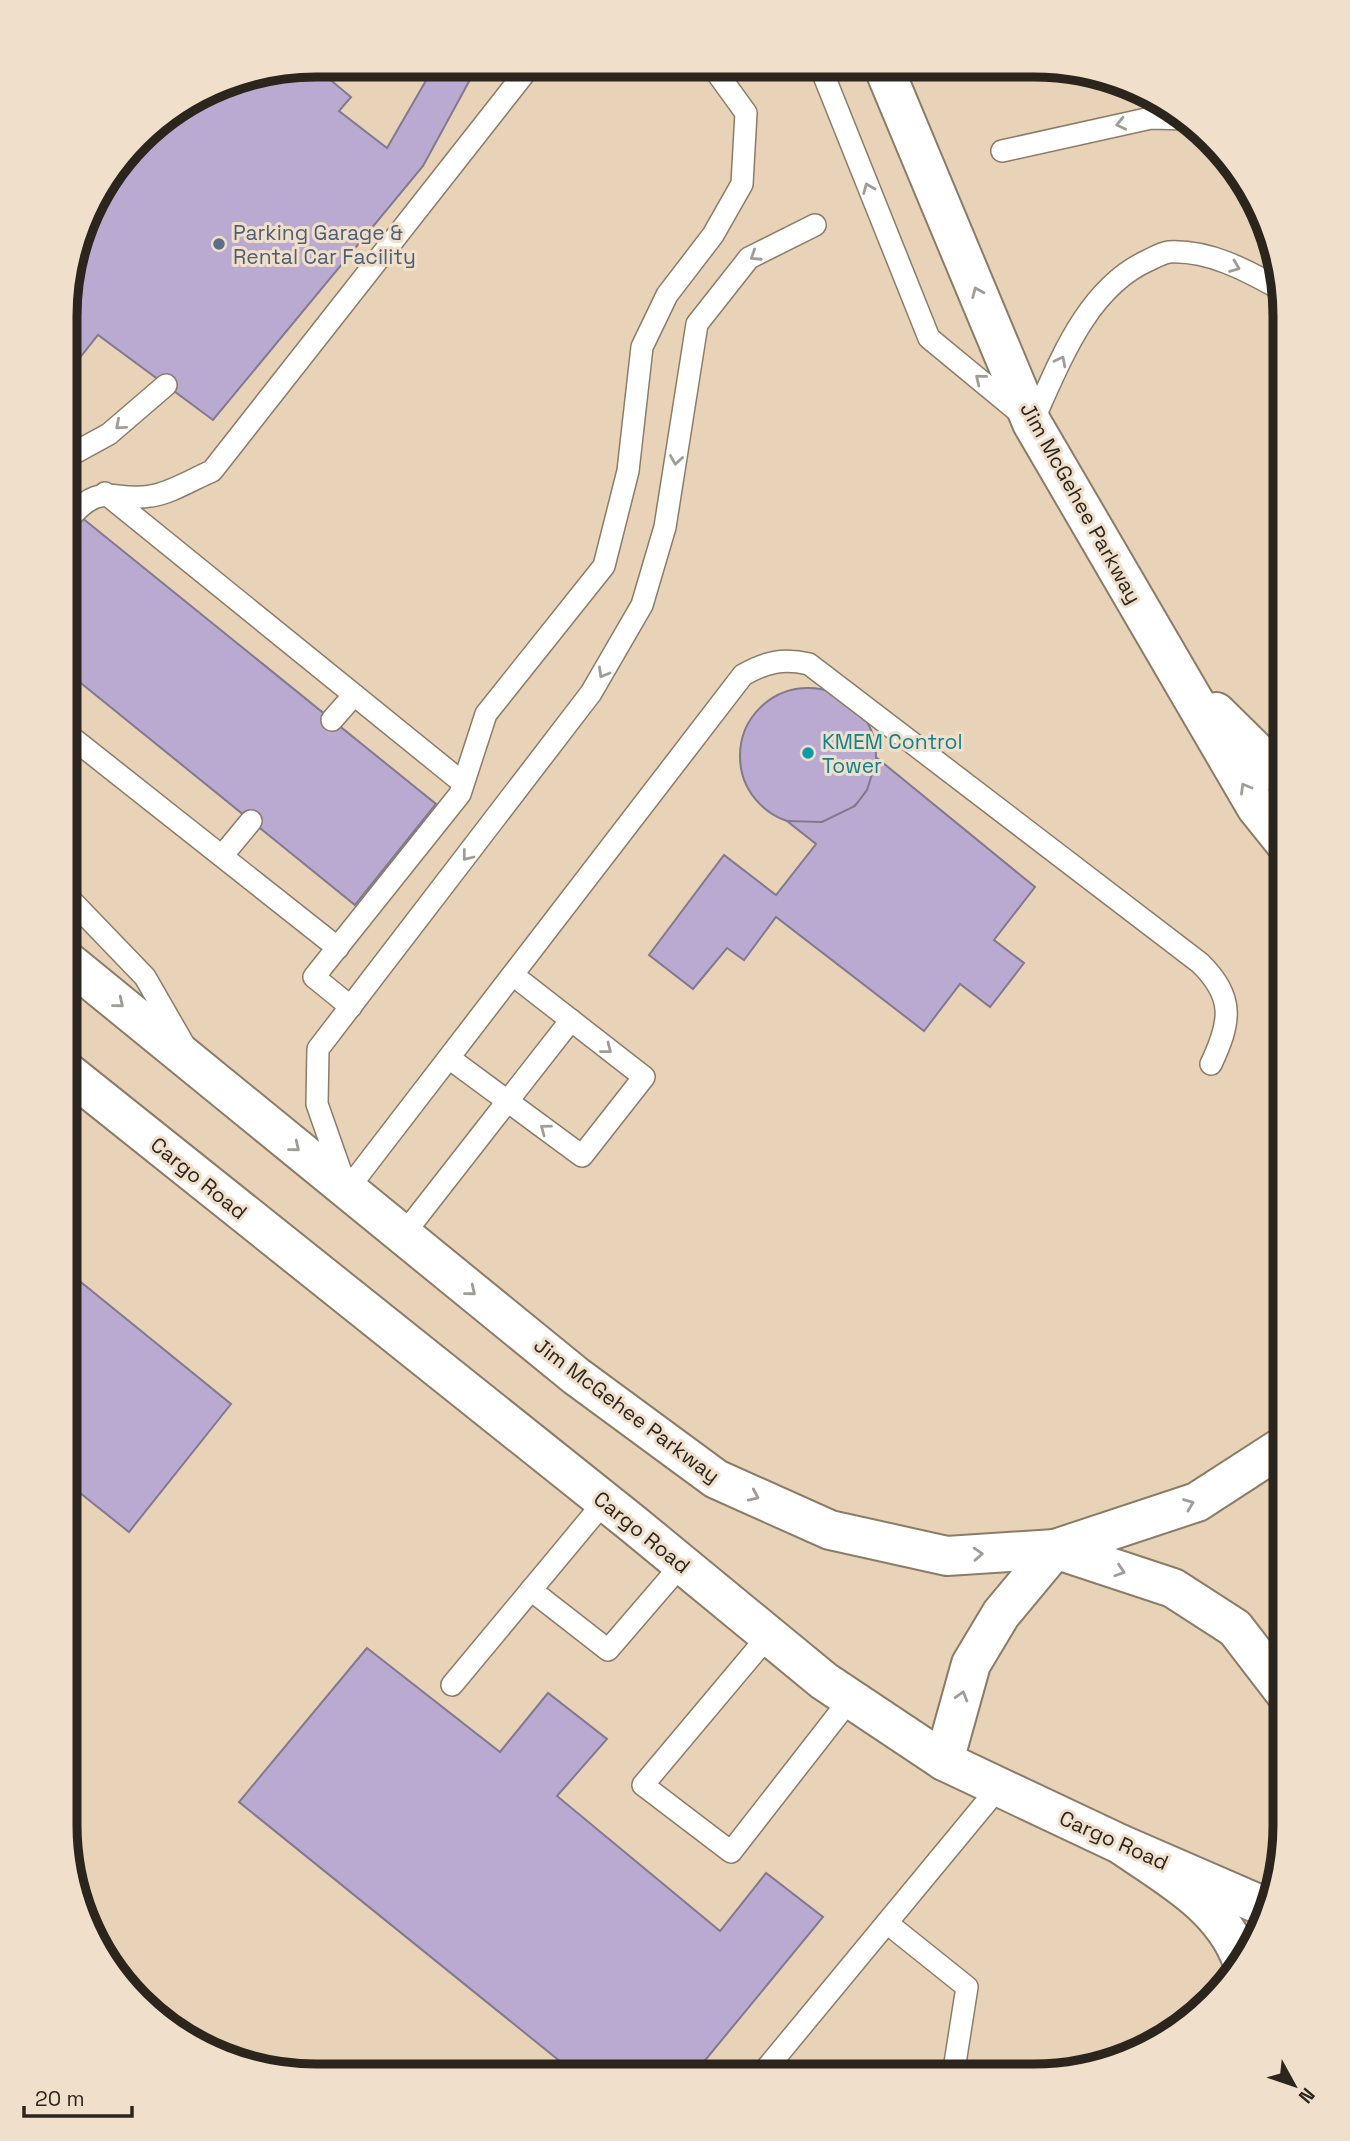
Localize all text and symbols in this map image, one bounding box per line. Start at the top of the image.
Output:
one-way arrow [1115,116,1127,131]
one-way arrow [863,182,877,194]
place label: Parking Garage & Rental Car Facility [233,219,416,270]
marker: Parking Garage & Rental Car Facility [211,236,227,252]
one-way arrow [750,248,763,261]
one-way arrow [1229,259,1241,273]
one-way arrow [971,287,985,299]
one-way arrow [1052,356,1066,368]
one-way arrow [975,375,987,388]
street label: Jim McGehee Parkway [1014,398,1148,608]
one-way arrow [115,417,128,429]
one-way arrow [669,454,684,466]
one-way arrow [598,665,611,678]
place label: KMEM Control Tower [822,728,963,779]
marker: KMEM Control Tower [800,745,816,761]
one-way arrow [1240,782,1253,795]
one-way arrow [463,848,476,860]
one-way arrow [110,995,123,1007]
one-way arrow [600,1040,612,1053]
one-way arrow [540,1125,553,1137]
street label: Cargo Road [145,1131,253,1225]
one-way arrow [287,1139,300,1151]
one-way arrow [463,1283,476,1295]
street label: Jim McGehee Parkway [529,1331,725,1489]
street label: Cargo Road [588,1485,696,1579]
one-way arrow [746,1488,759,1502]
one-way arrow [1183,1499,1195,1513]
one-way arrow [973,1547,984,1562]
one-way arrow [1113,1562,1125,1577]
one-way arrow [954,1690,969,1702]
street label: Cargo Road [1055,1804,1173,1876]
north arrow [1259,2050,1329,2120]
scale bar [24,2074,133,2118]
text: N [1293,2083,1320,2109]
text: 20 m [35,2085,85,2112]

